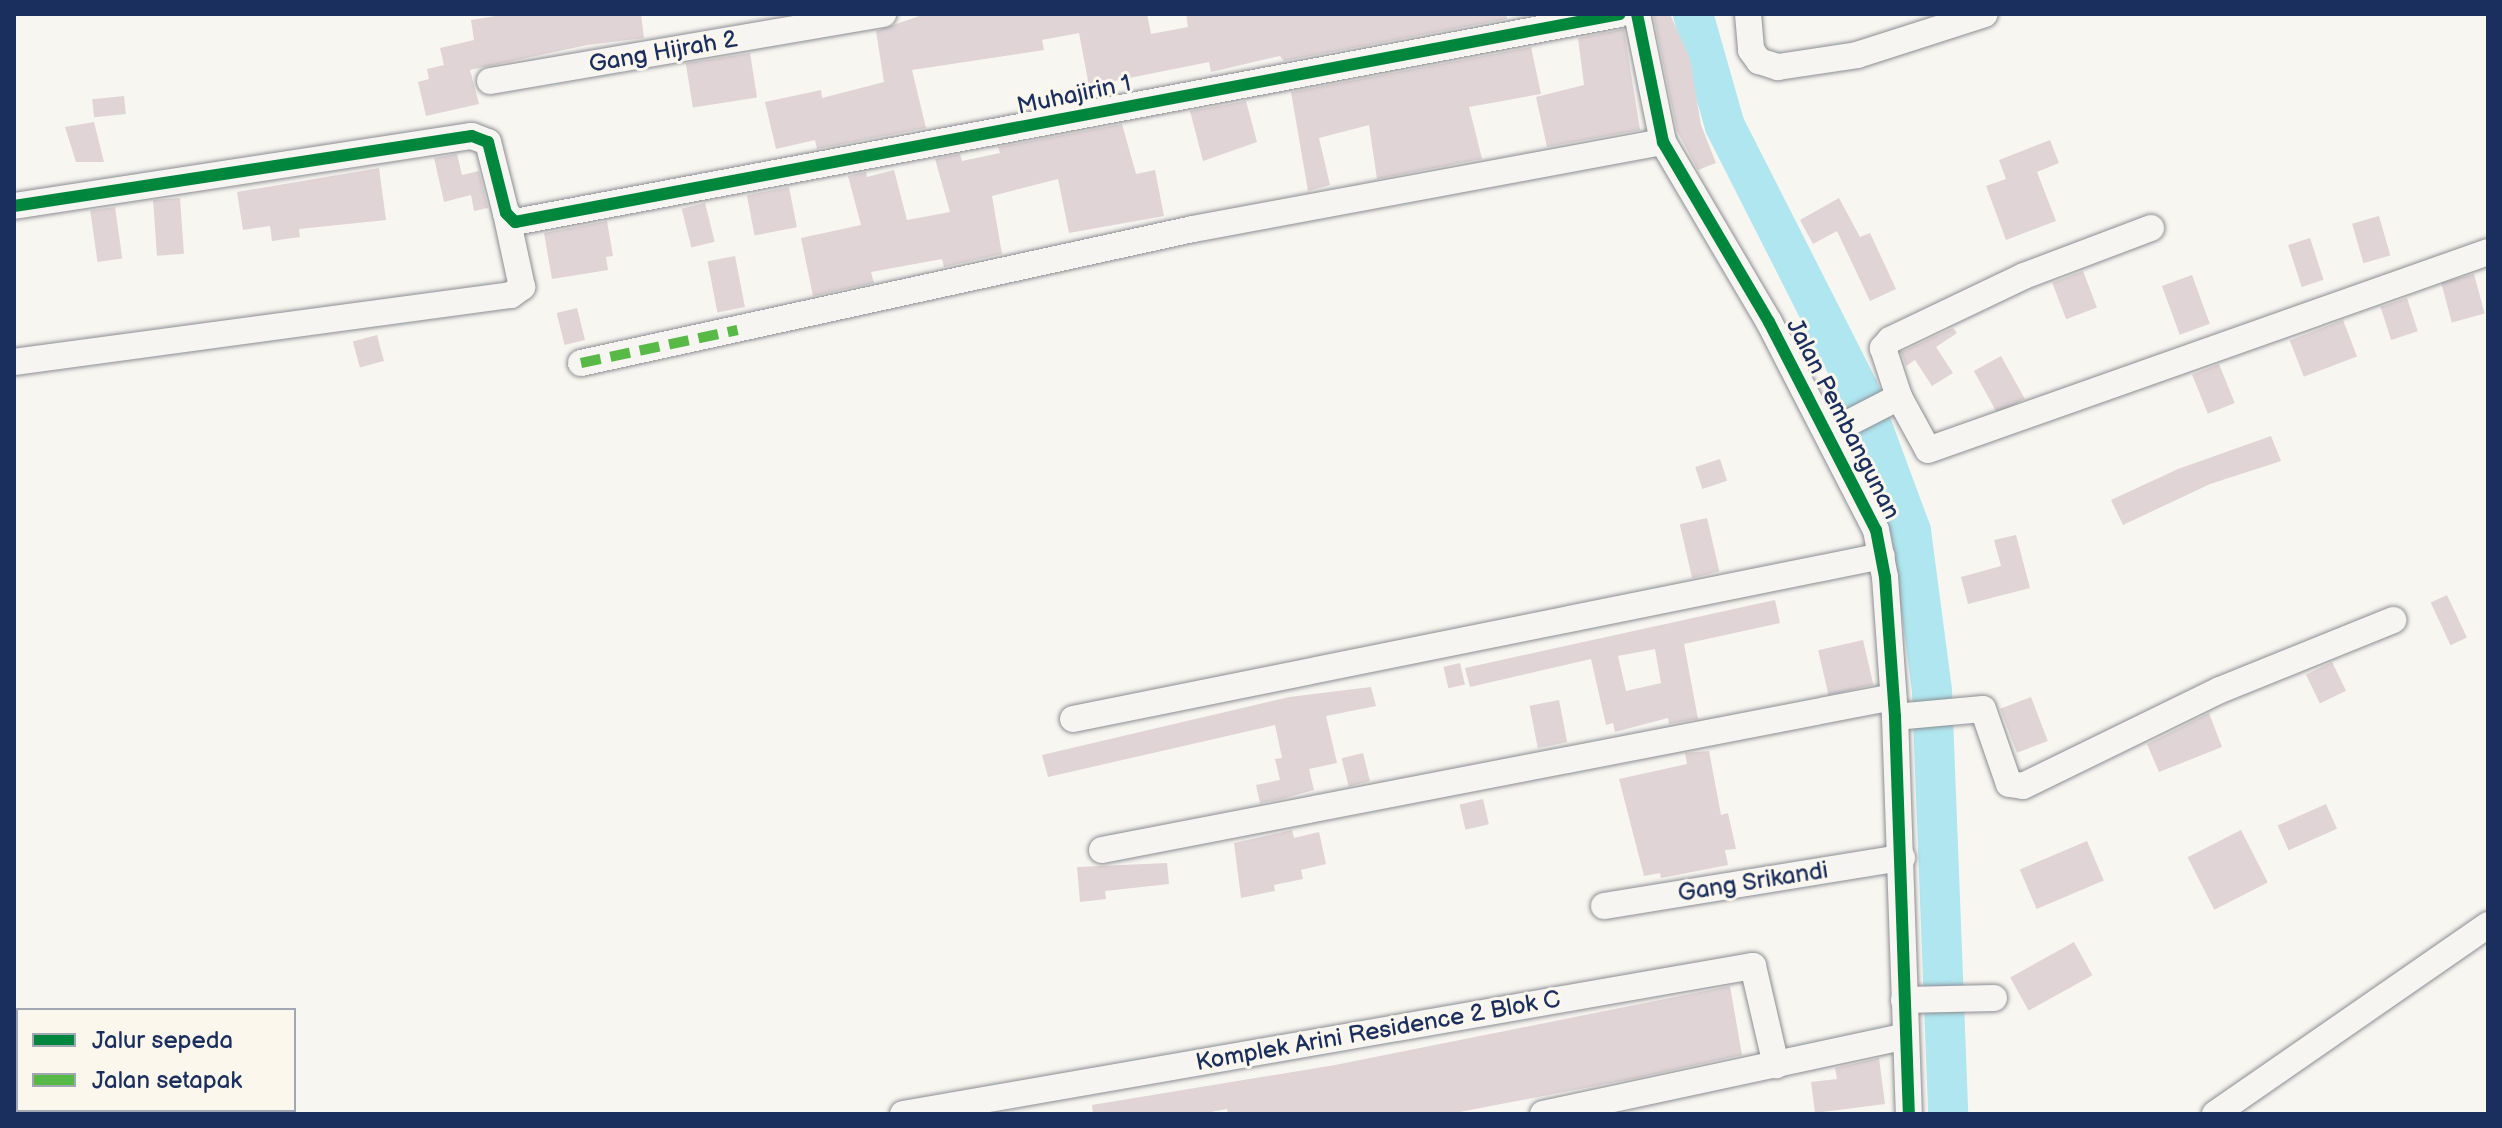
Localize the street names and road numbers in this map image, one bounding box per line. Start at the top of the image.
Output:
street label: Gang Hijrah 2 [587,25,739,79]
street label: Muhajirin 1 [1014,69,1134,121]
street label: Jalan Pembangunan [1780,314,1906,524]
street label: Gang Srikandi [1676,856,1830,908]
street label: Komplek Arini Residence 2 Blok C [1193,985,1563,1077]

